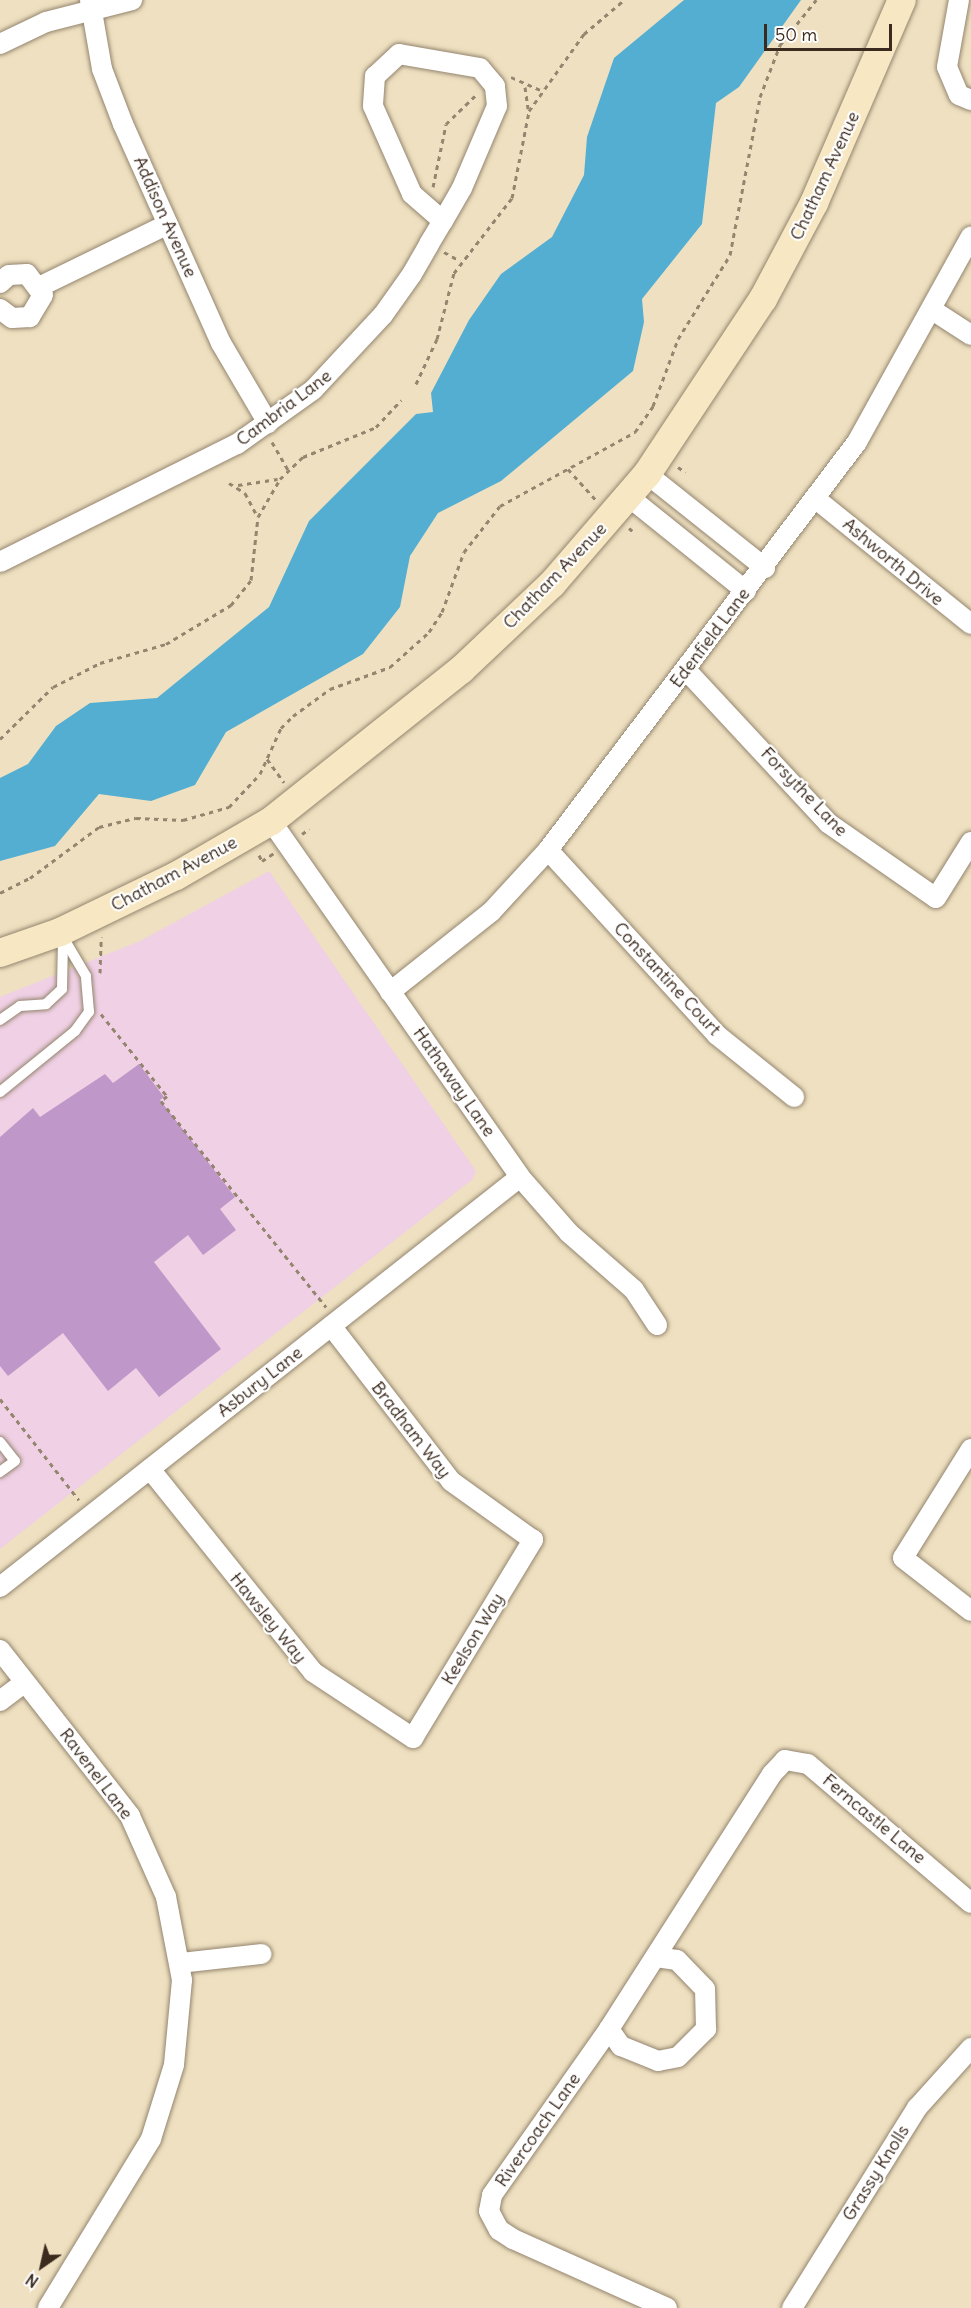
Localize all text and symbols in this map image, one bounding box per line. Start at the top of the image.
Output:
scale bar [767,12,894,50]
text: 50 m [775,23,817,46]
street label: Chatham Avenue [786,108,864,244]
street label: Addison Avenue [129,153,201,281]
street label: Cambria Lane [232,365,336,451]
street label: Ashworth Drive [838,514,948,610]
street label: Chatham Avenue [499,518,611,634]
street label: Edenfield Lane [665,584,755,692]
street label: Forsythe Lane [756,743,852,841]
street label: Chatham Avenue [107,832,241,916]
street label: Constantine Court [609,918,725,1040]
street label: Hathaway Lane [408,1023,500,1141]
street label: Asbury Lane [213,1342,307,1422]
street label: Bradham Way [367,1377,455,1483]
street label: Hawsley Way [225,1568,311,1668]
street label: Keelson Way [437,1589,509,1689]
street label: Ravenel Lane [55,1724,137,1824]
street label: Ferncastle Lane [818,1769,930,1869]
street label: Rivercoach Lane [491,2069,585,2191]
street label: Grassy Knolls [838,2121,914,2225]
north arrow [12,2236,72,2296]
text: N [22,2270,42,2292]

